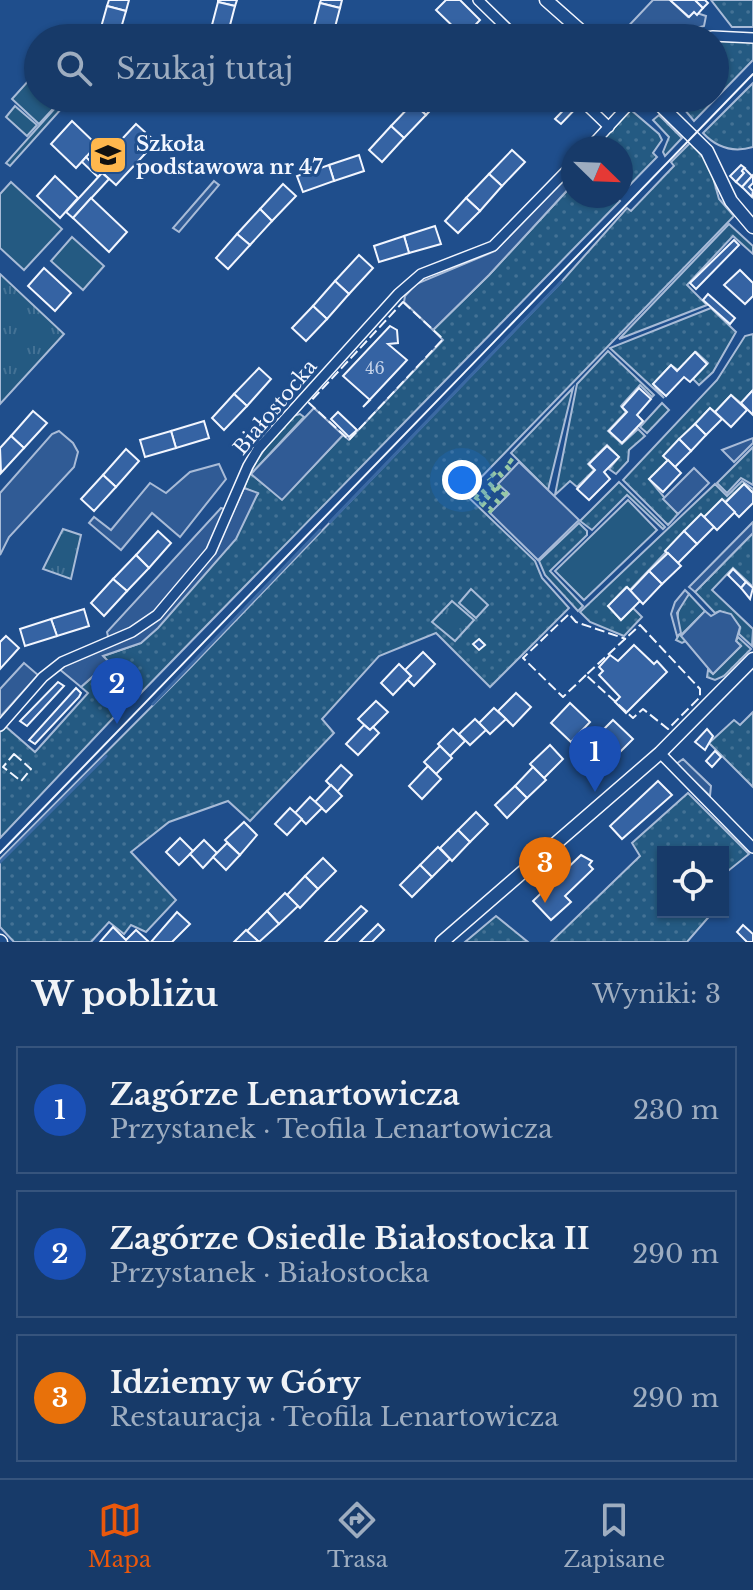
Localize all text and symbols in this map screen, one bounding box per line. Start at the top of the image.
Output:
search box [24,24,729,112]
icon: search [52,46,96,90]
text: Szukaj tutaj [116,50,293,87]
place label: Szkoła podstawowa nr 47 [136,132,323,179]
school or university icon: Szkoła podstawowa nr 47 [87,134,129,176]
north arrow [561,136,633,208]
street label: Białostocka [228,354,322,459]
house number: 46 [365,358,385,378]
your location [442,460,482,500]
pin: 2 [91,658,143,724]
pin: 1 [569,726,621,792]
pin: 3 [519,837,571,903]
map controls [657,846,729,918]
button: locate [657,846,729,918]
text: W pobliżu [32,973,218,1015]
text: Wyniki: 3 [592,978,721,1010]
text: Zagórze Lenartowicza [110,1076,460,1113]
text: 1 [54,1094,66,1126]
text: 230 m [633,1094,719,1126]
text: Przystanek · Teofila Lenartowicza [110,1113,553,1145]
text: Zagórze Osiedle Białostocka II [110,1220,590,1257]
text: 2 [52,1238,68,1270]
text: 290 m [632,1238,719,1270]
text: Przystanek · Białostocka [110,1257,430,1289]
text: Idziemy w Góry [110,1364,361,1401]
text: 3 [52,1382,68,1414]
text: 290 m [632,1382,719,1414]
text: Restauracja · Teofila Lenartowicza [110,1401,559,1433]
tab: Mapa [88,1498,151,1573]
tab: Trasa [327,1498,388,1573]
tab: Zapisane [564,1498,665,1573]

